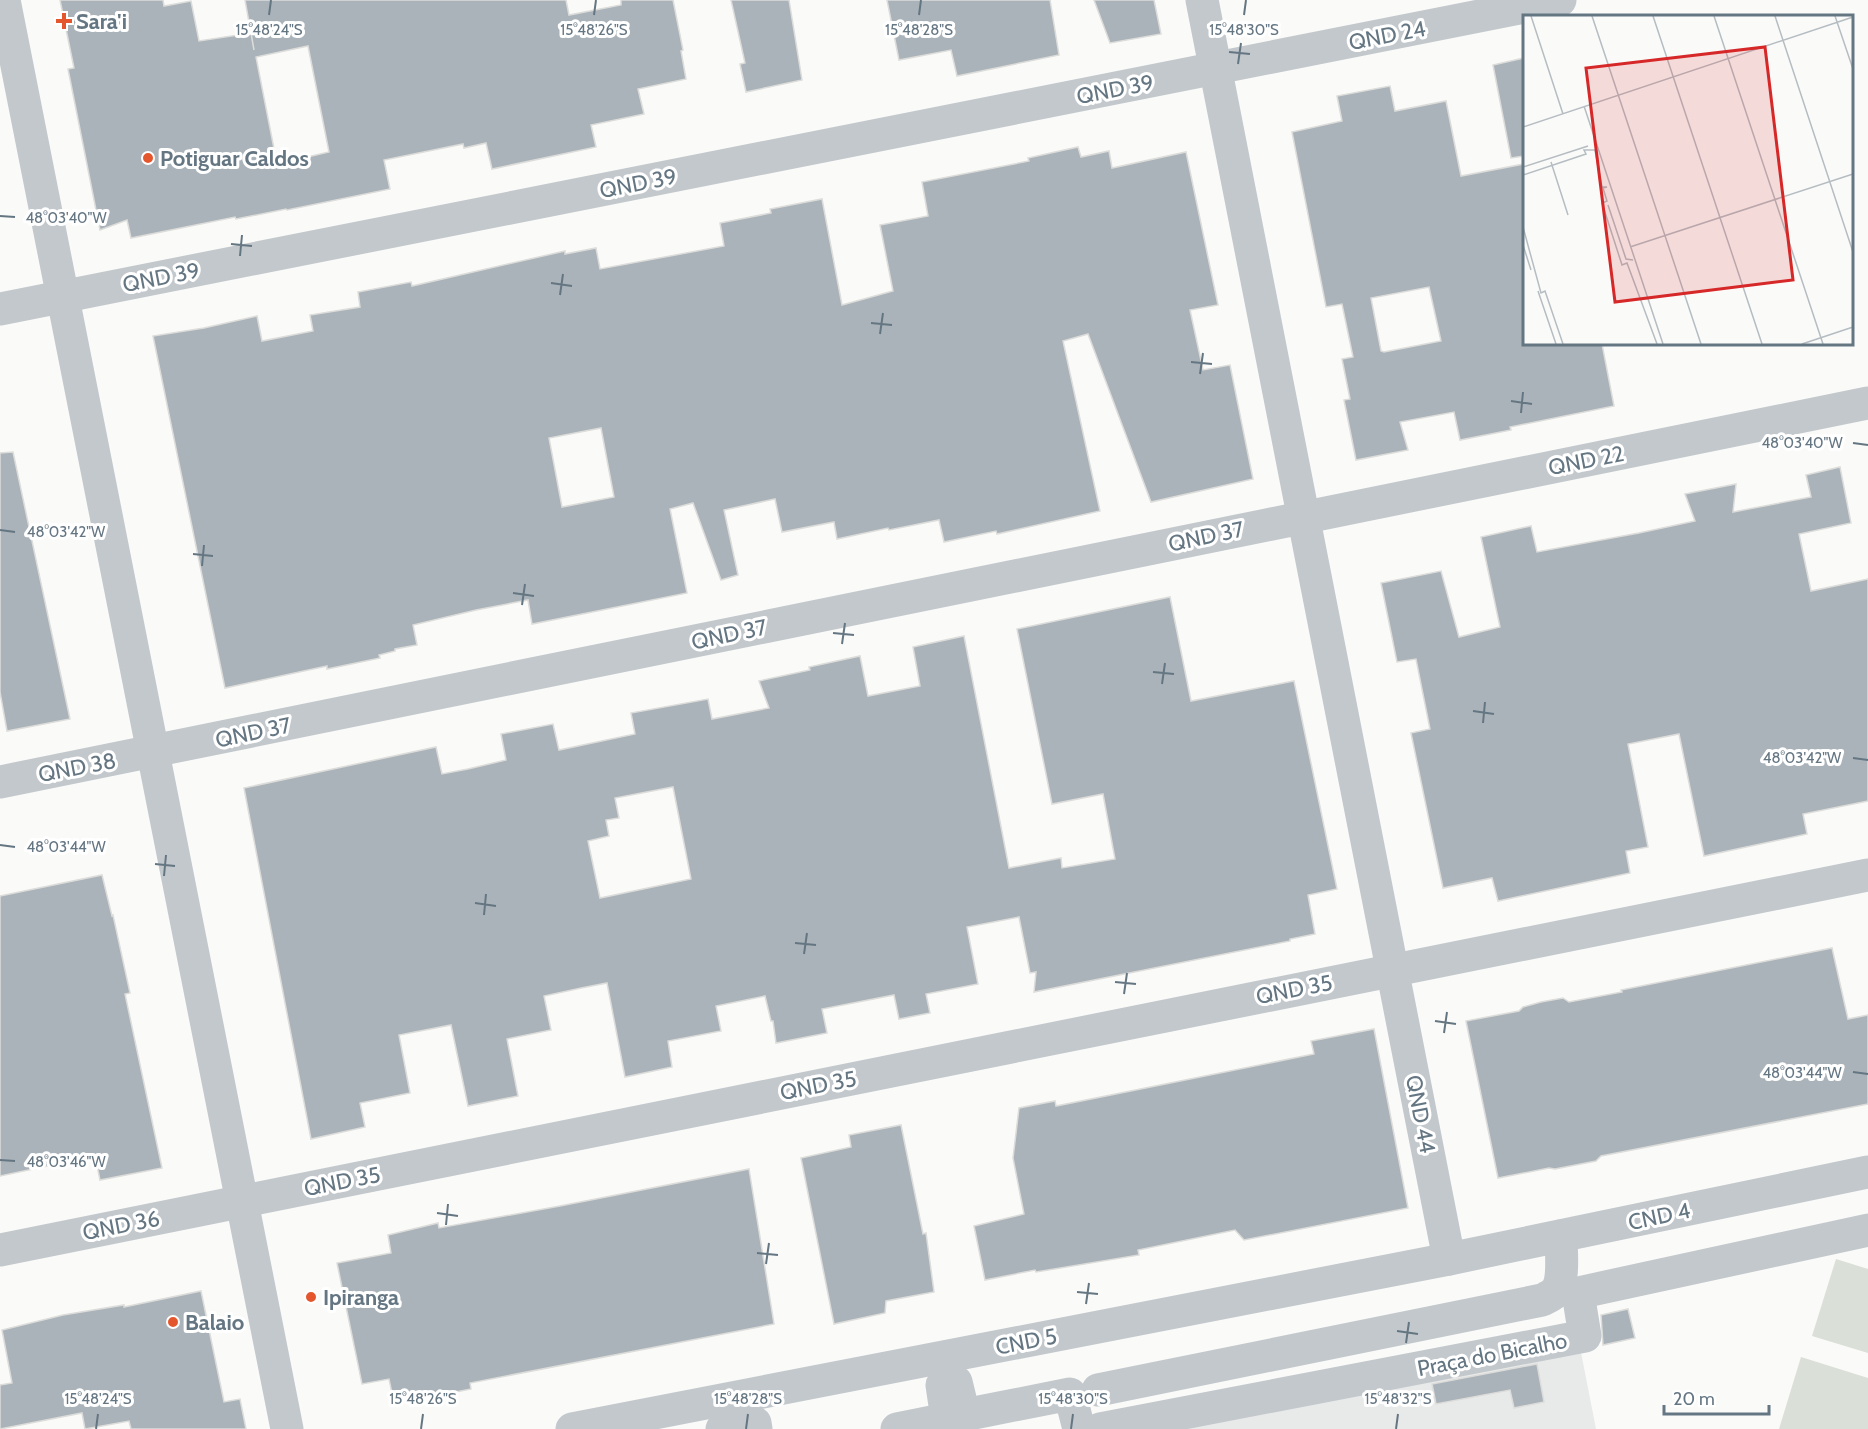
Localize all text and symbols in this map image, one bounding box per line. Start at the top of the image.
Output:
place label: Sara'i [76,8,127,35]
marker: Sara'i [57,14,71,28]
street label: QND 24 [1346,15,1428,56]
inset map [1523,15,1853,345]
text: 15°48'24"S [235,21,303,39]
text: 15°48'26"S [560,21,628,39]
text: 15°48'28"S [885,21,953,39]
text: 15°48'30"S [1209,21,1279,39]
street label: QND 39 [1074,69,1156,110]
place label: Potiguar Caldos [160,145,309,172]
marker: Potiguar Caldos [141,151,155,165]
street label: QND 39 [597,163,679,204]
text: 48°03'40"W [25,209,107,227]
street label: QND 39 [120,257,202,298]
text: 48°03'40"W [1761,434,1843,452]
street label: QND 22 [1546,440,1626,481]
street label: QND 37 [1166,515,1246,558]
text: 48°03'42"W [27,523,106,541]
street label: QND 37 [689,613,769,656]
street label: QND 37 [213,711,293,754]
street label: QND 38 [36,747,118,788]
text: 48°03'42"W [1763,749,1842,767]
text: 48°03'44"W [26,838,106,856]
street label: QND 35 [1254,969,1335,1010]
text: 48°03'44"W [1762,1064,1842,1082]
street label: QND 35 [778,1065,859,1106]
street label: QND 44 [1400,1073,1441,1156]
text: 48°03'46"W [26,1153,106,1171]
street label: QND 35 [302,1161,383,1202]
street label: CND 4 [1626,1197,1693,1236]
street label: QND 36 [80,1205,162,1246]
place label: Ipiranga [323,1284,399,1311]
marker: Ipiranga [304,1290,318,1304]
place label: Balaio [185,1309,244,1336]
marker: Balaio [166,1315,180,1329]
street label: CND 5 [993,1322,1059,1361]
street label: Praça do Bicalho [1415,1327,1569,1382]
scale bar [1664,1378,1769,1416]
text: 20 m [1673,1388,1715,1410]
text: 15°48'24"S [64,1390,132,1408]
text: 15°48'26"S [389,1390,457,1408]
text: 15°48'28"S [714,1390,782,1408]
text: 15°48'30"S [1038,1390,1108,1408]
text: 15°48'32"S [1365,1390,1432,1408]

